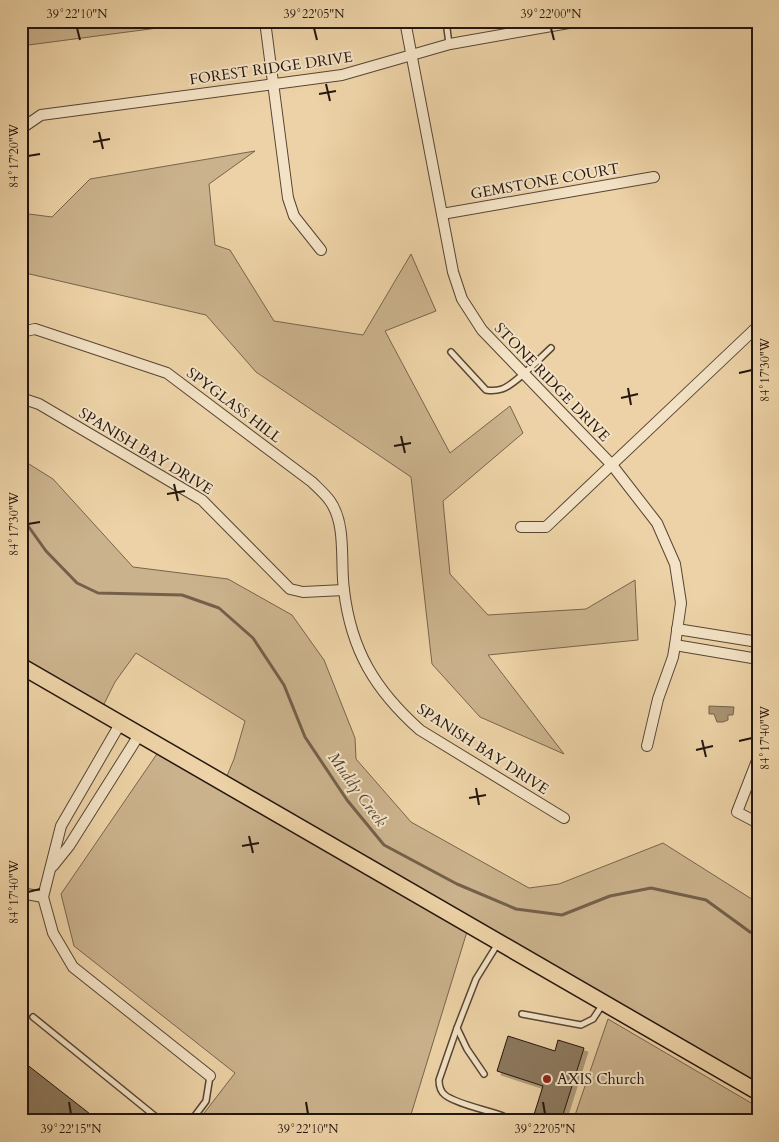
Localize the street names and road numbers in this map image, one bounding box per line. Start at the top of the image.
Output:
street label: FOREST RIDGE DRIVE [188,47,354,89]
street label: GEMSTONE COURT [469,158,621,204]
street label: STONE RIDGE DRIVE [490,318,614,446]
street label: SPYGLASS HILL [182,363,286,448]
street label: SPANISH BAY DRIVE [75,403,217,499]
street label: SPANISH BAY DRIVE [413,699,553,799]

